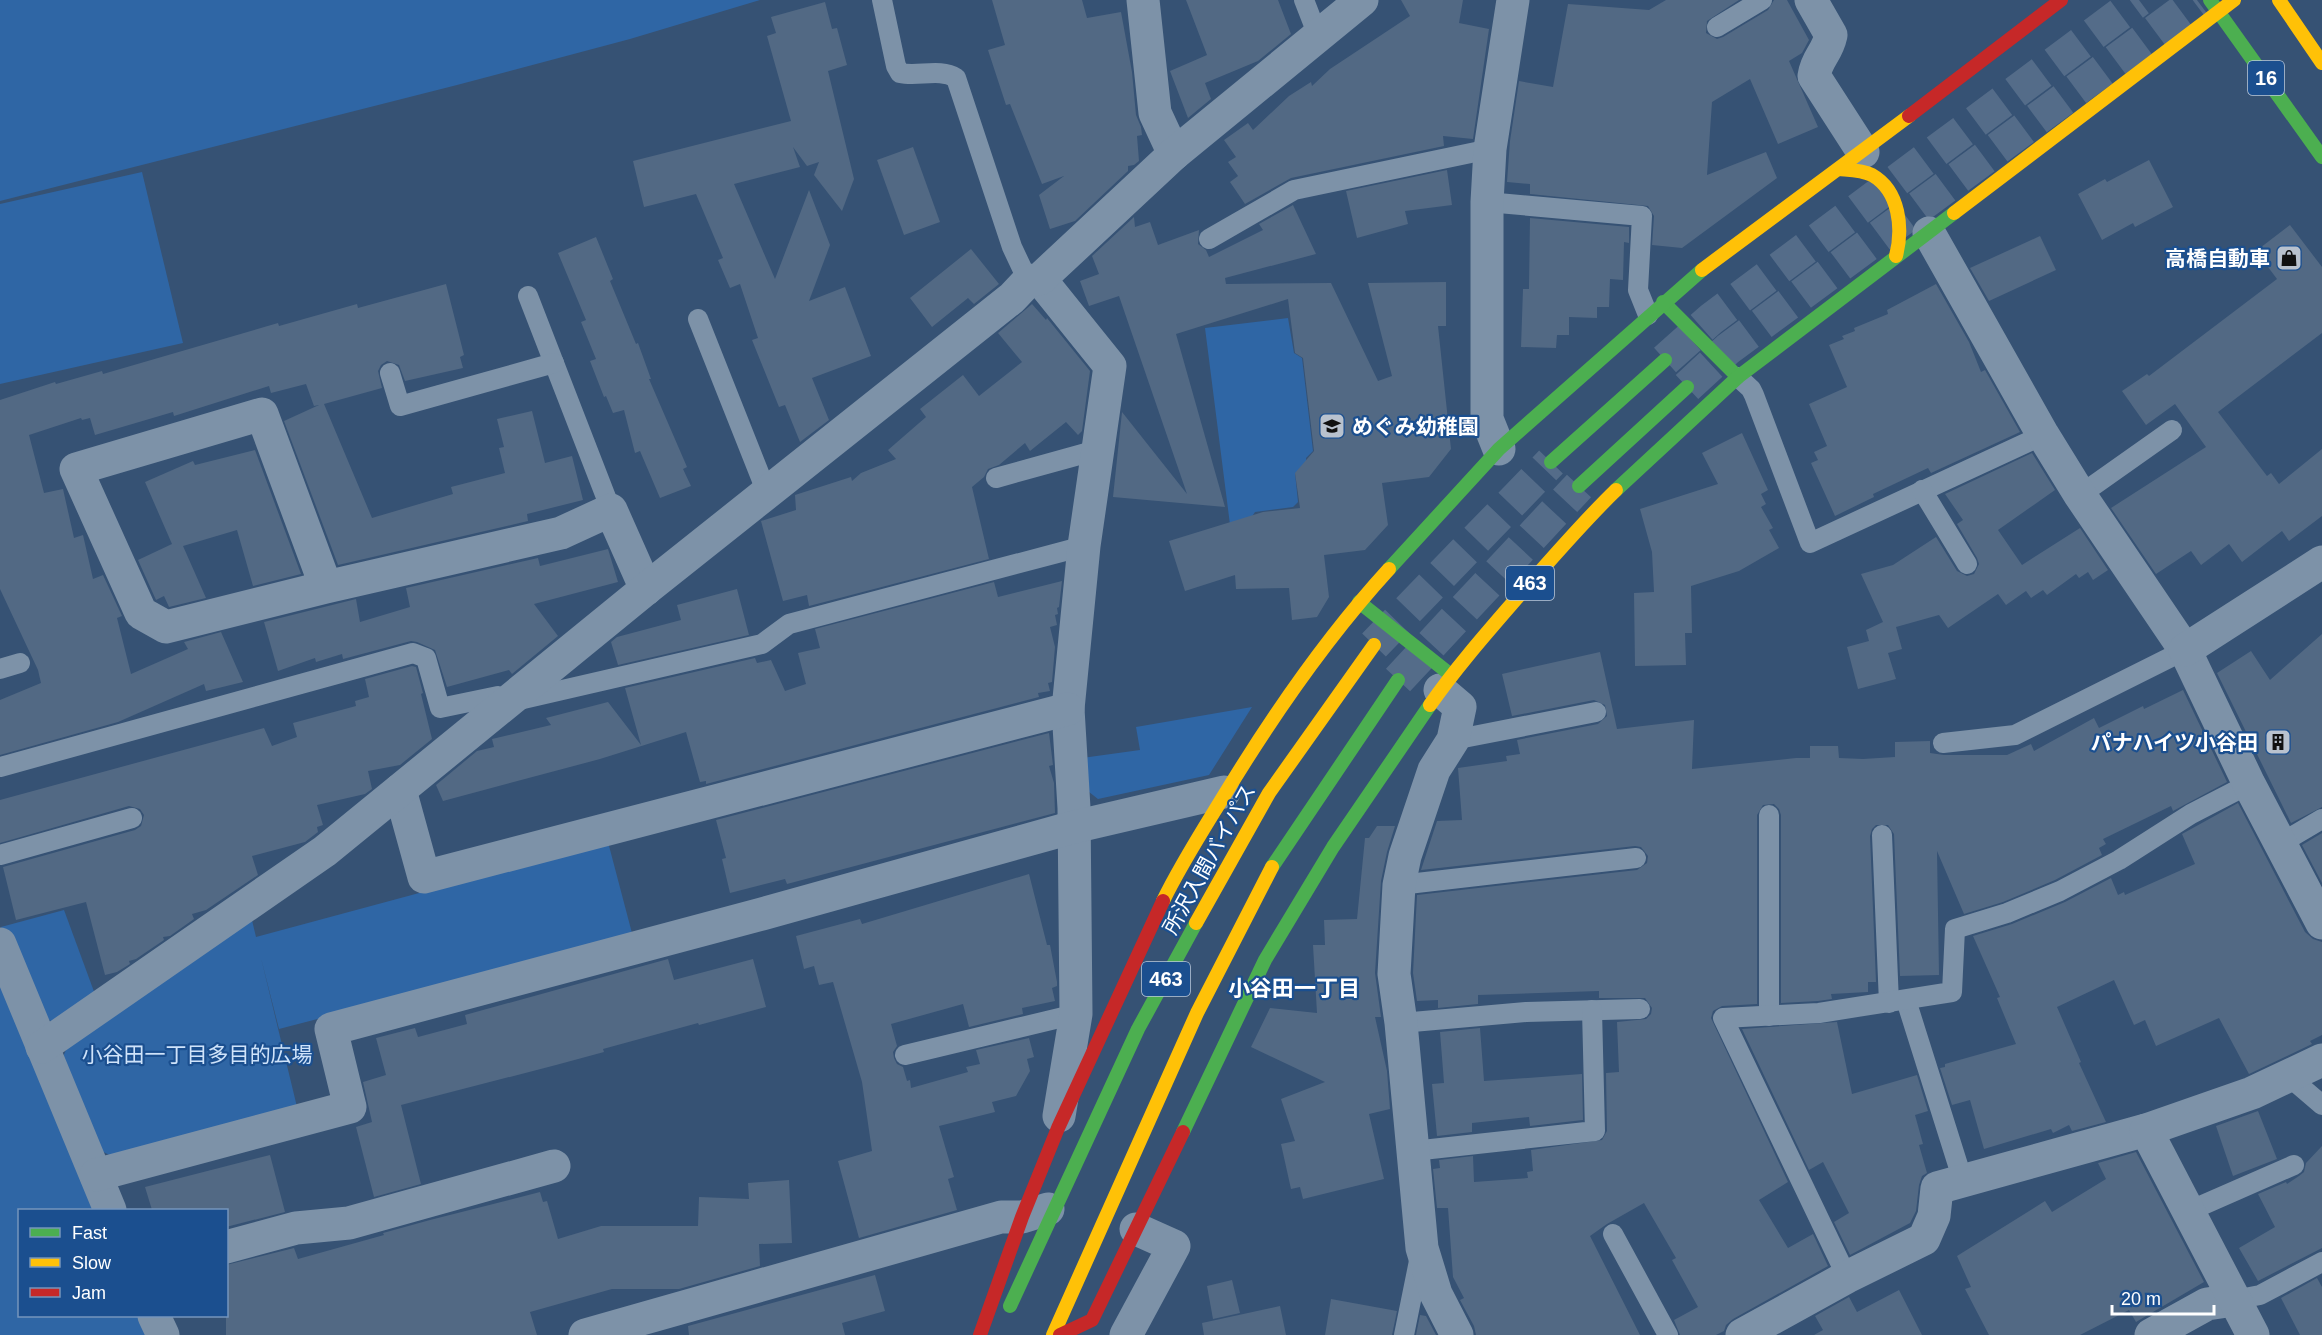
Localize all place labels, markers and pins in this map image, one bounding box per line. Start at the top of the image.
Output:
shop icon: 高橋自動車 [2274,243,2304,273]
place label: 高橋自動車 [2165,247,2270,270]
school or university icon: めぐみ幼稚園 [1317,411,1347,441]
place label: めぐみ幼稚園 [1352,415,1479,438]
building icon: パナハイツ小谷田 [2263,727,2293,757]
place label: パナハイツ小谷田 [2090,731,2258,754]

